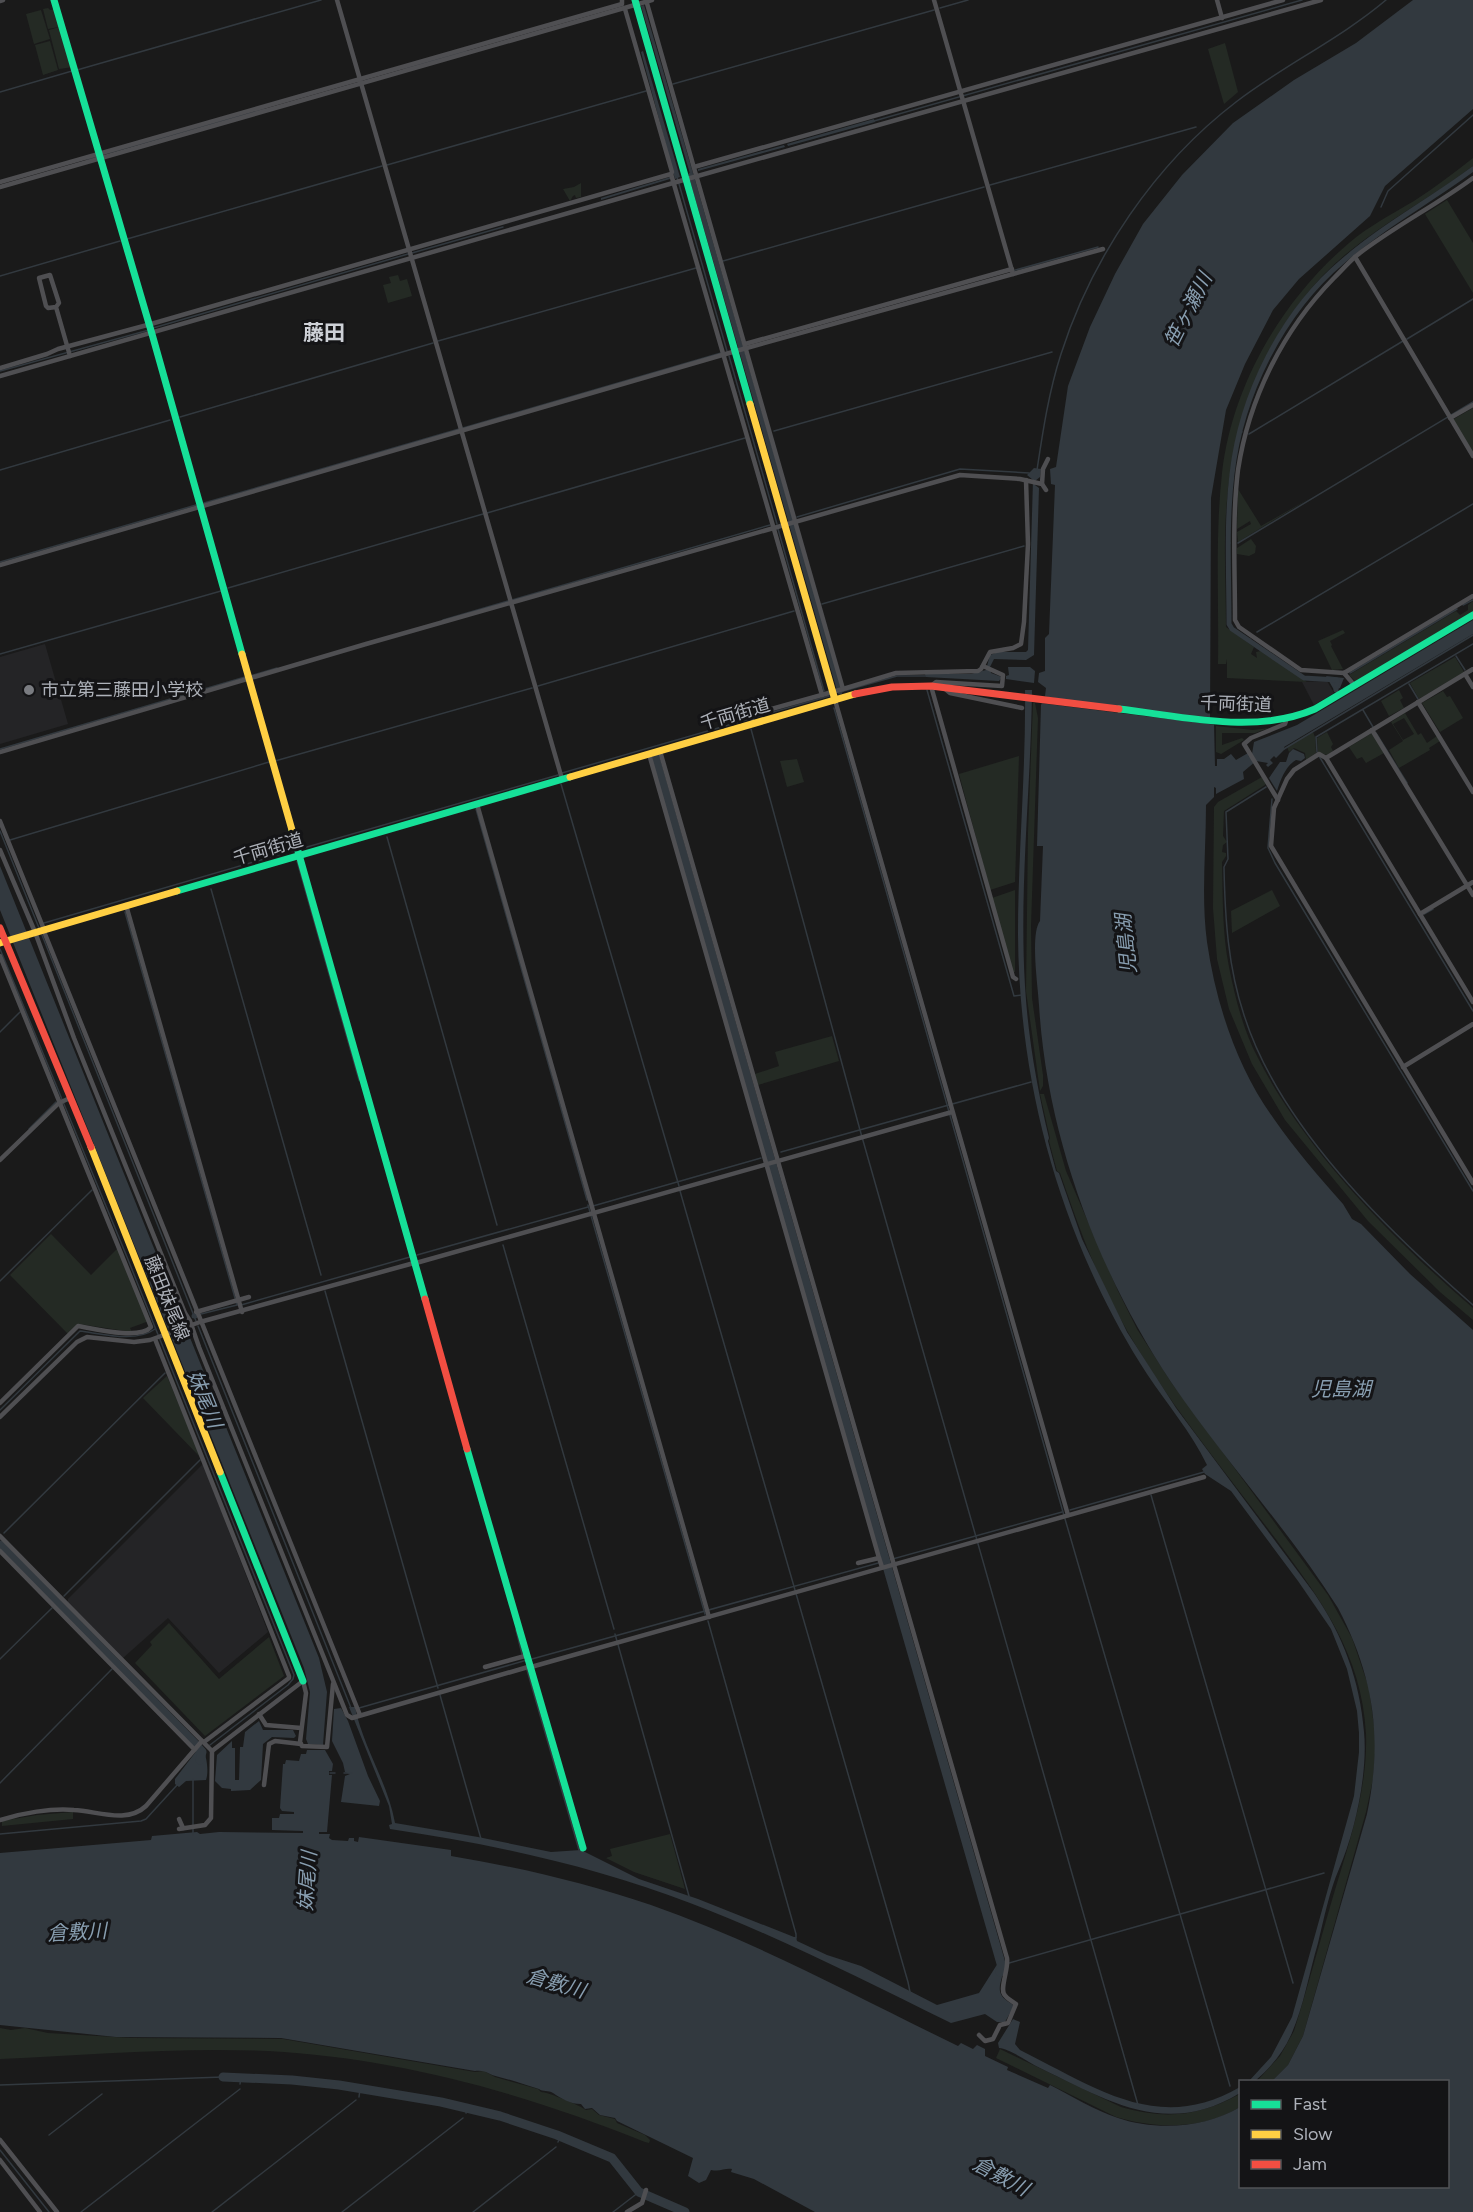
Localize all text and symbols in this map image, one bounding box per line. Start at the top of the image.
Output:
water label: 笹ヶ瀬川 [1159,267,1218,351]
district label: 藤田 [303,320,345,345]
place label: 市立第三藤田小学校 [41,679,203,701]
marker: 市立第三藤田小学校 [22,683,36,697]
street label: 千両街道 [1200,692,1272,716]
street label: 千両街道 [697,694,773,734]
street label: 千両街道 [230,829,306,869]
water label: 児島湖 [1111,910,1141,975]
street label: 藤田妹尾線 [140,1252,194,1344]
water label: 妹尾川 [183,1367,228,1433]
water label: 児島湖 [1311,1377,1374,1401]
water label: 妹尾川 [293,1848,321,1912]
water label: 倉敷川 [46,1918,110,1946]
water label: 倉敷川 [524,1963,590,2003]
legend [1239,2080,1449,2188]
text: Fast [1293,2093,1327,2115]
text: Slow [1293,2123,1332,2145]
water label: 倉敷川 [969,2151,1035,2202]
text: Jam [1293,2153,1327,2175]

